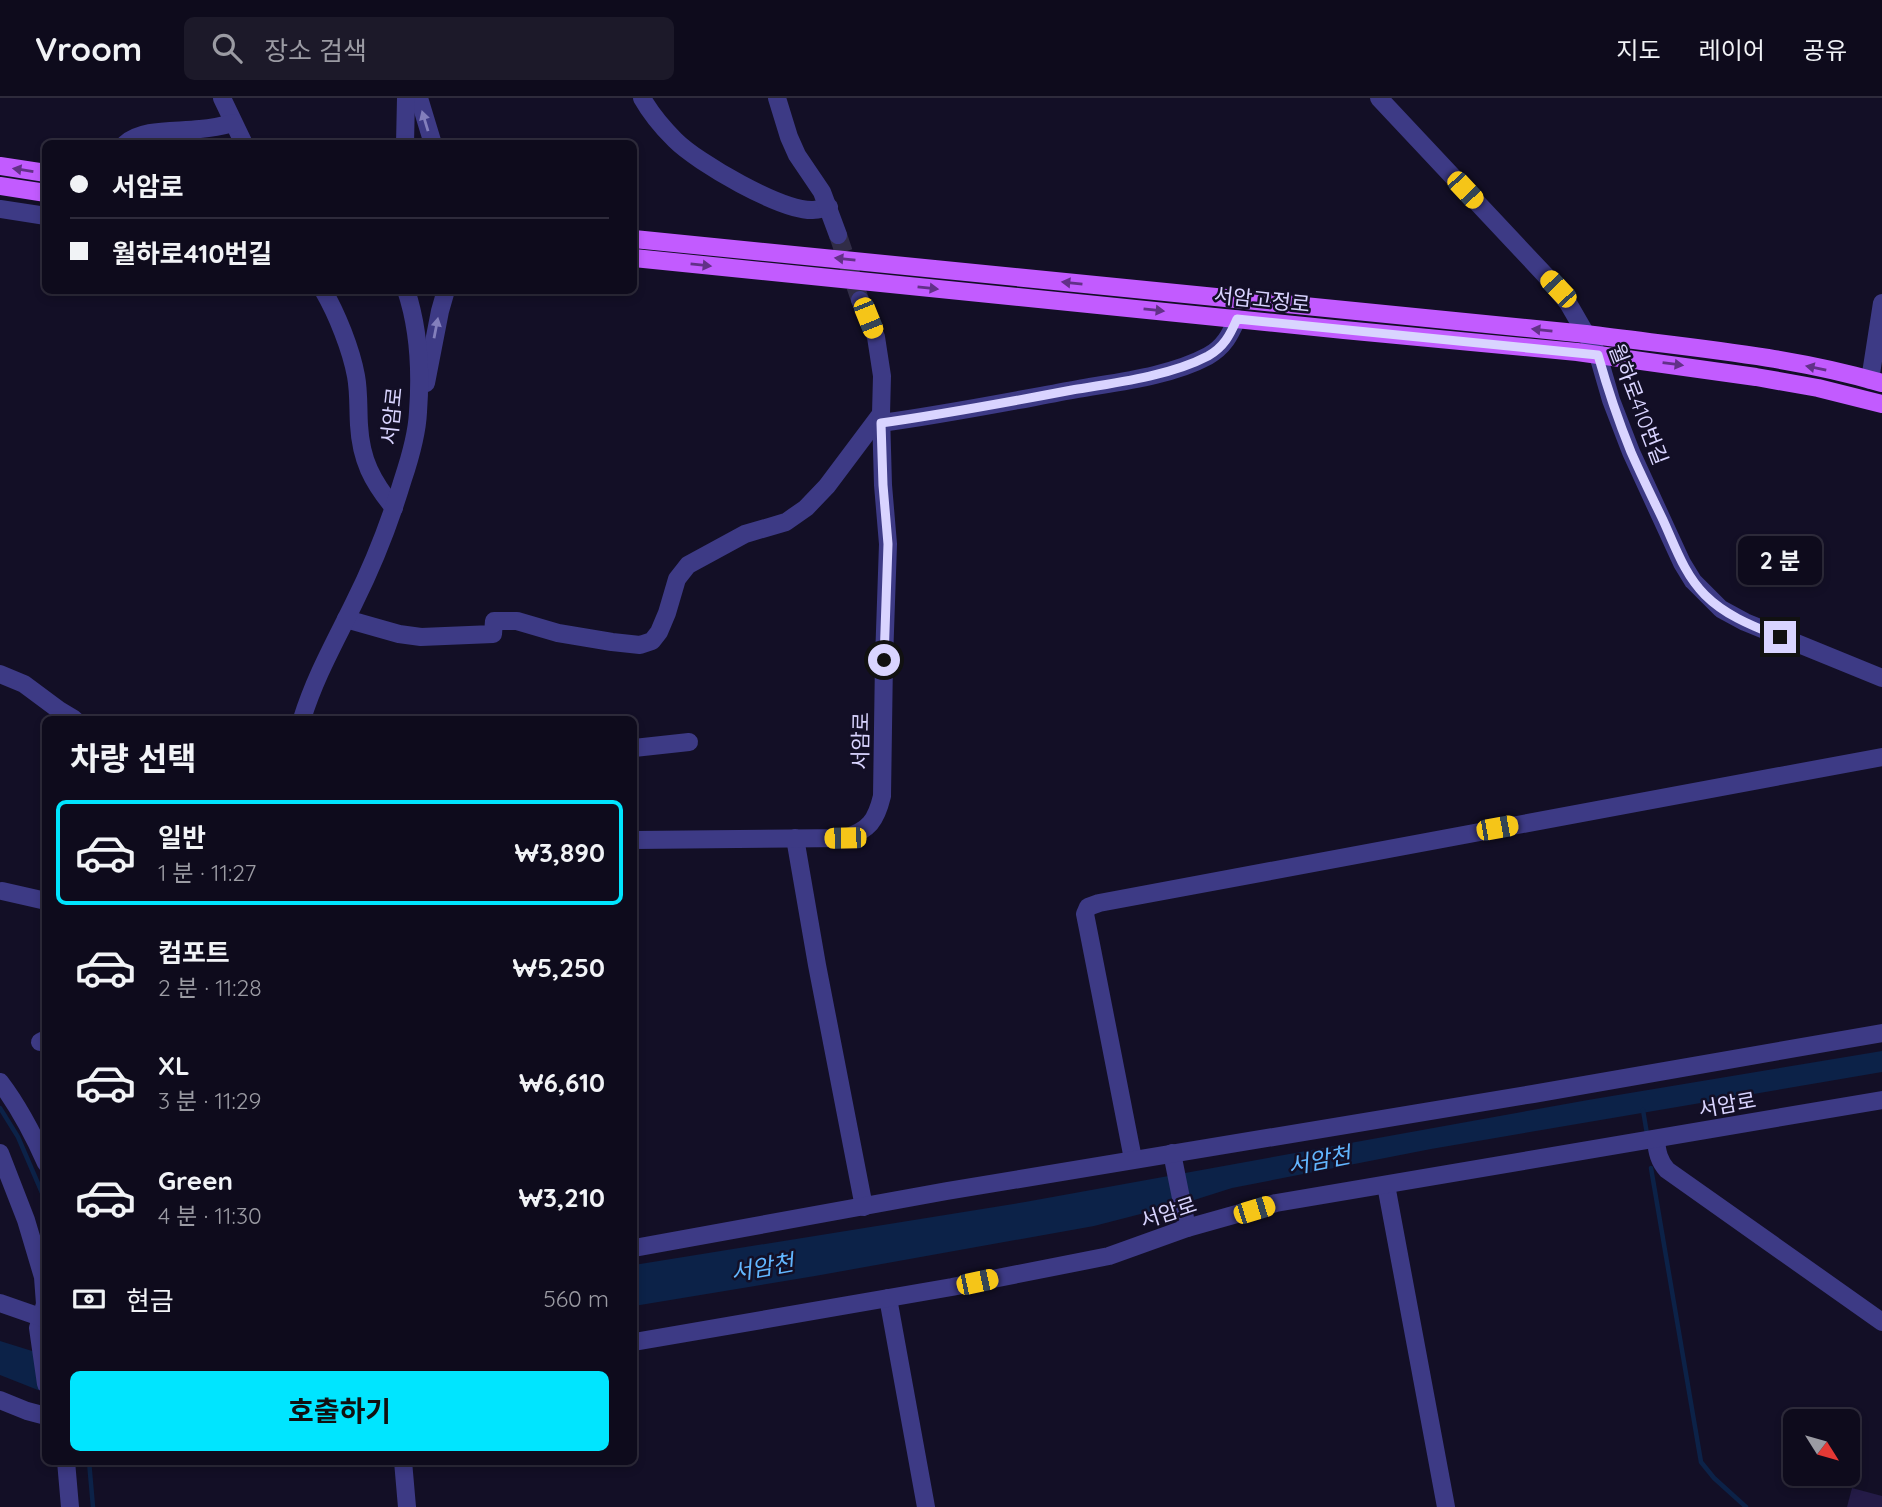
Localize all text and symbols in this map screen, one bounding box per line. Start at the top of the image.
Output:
search box [184,17,674,80]
text: Vroom [35,28,142,69]
icon: search [208,29,246,67]
text: 장소 검색 [264,34,367,67]
text: 지도 [1616,35,1661,65]
text: 레이어 [1699,35,1765,65]
text: 공유 [1803,35,1847,65]
one-way arrow [419,110,430,131]
one-way arrow [12,164,34,175]
car [1443,167,1488,213]
text: 서암로 [112,170,184,203]
text: 월하로410번길 [112,237,272,270]
one-way arrow [834,254,856,265]
one-way arrow [691,259,713,270]
car [1536,266,1581,312]
one-way arrow [1060,277,1082,288]
street label: 서암고정로 [1213,281,1311,317]
one-way arrow [917,282,939,293]
car [851,295,886,341]
one-way arrow [1143,305,1165,316]
one-way arrow [431,317,442,339]
one-way arrow [1531,324,1553,335]
street label: 월하로410번길 [1604,340,1674,468]
one-way arrow [1662,359,1684,370]
one-way arrow [1804,363,1826,374]
street label: 서암로 [375,386,407,446]
callout: 2 분 [1738,536,1822,584]
text: 2 분 [1760,546,1800,575]
route end [1764,621,1796,653]
route start [868,644,900,676]
street label: 서암로 [846,712,874,770]
text: 차량 선택 [70,738,197,778]
car [1475,814,1520,842]
icon: car [74,821,137,884]
text: 일반 [158,821,206,854]
car [824,827,867,849]
text: ₩3,890 [514,836,605,869]
text: 1 분 · 11:27 [158,858,256,887]
icon: car [74,936,137,999]
text: 컴포트 [158,936,230,969]
text: ₩5,250 [513,951,605,984]
text: 2 분 · 11:28 [158,973,262,1002]
text: XL [158,1049,190,1082]
icon: car [74,1051,137,1114]
text: ₩6,610 [519,1066,605,1099]
text: 3 분 · 11:29 [158,1086,261,1115]
street label: 서암로 [1696,1086,1758,1122]
water label: 서암천 [1285,1139,1356,1180]
text: Green [158,1164,233,1197]
icon: car [74,1166,137,1229]
text: ₩3,210 [518,1181,605,1214]
street label: 서암로 [1136,1191,1200,1233]
car [1231,1194,1278,1226]
text: 4 분 · 11:30 [158,1201,262,1230]
water label: 서암천 [728,1247,799,1287]
car [955,1267,1000,1297]
icon: cash [70,1280,108,1318]
text: 현금 [126,1284,174,1317]
text: 560 m [543,1284,609,1313]
button: 호출하기 [70,1371,609,1451]
north arrow [1783,1409,1860,1486]
map controls [1783,1409,1860,1486]

